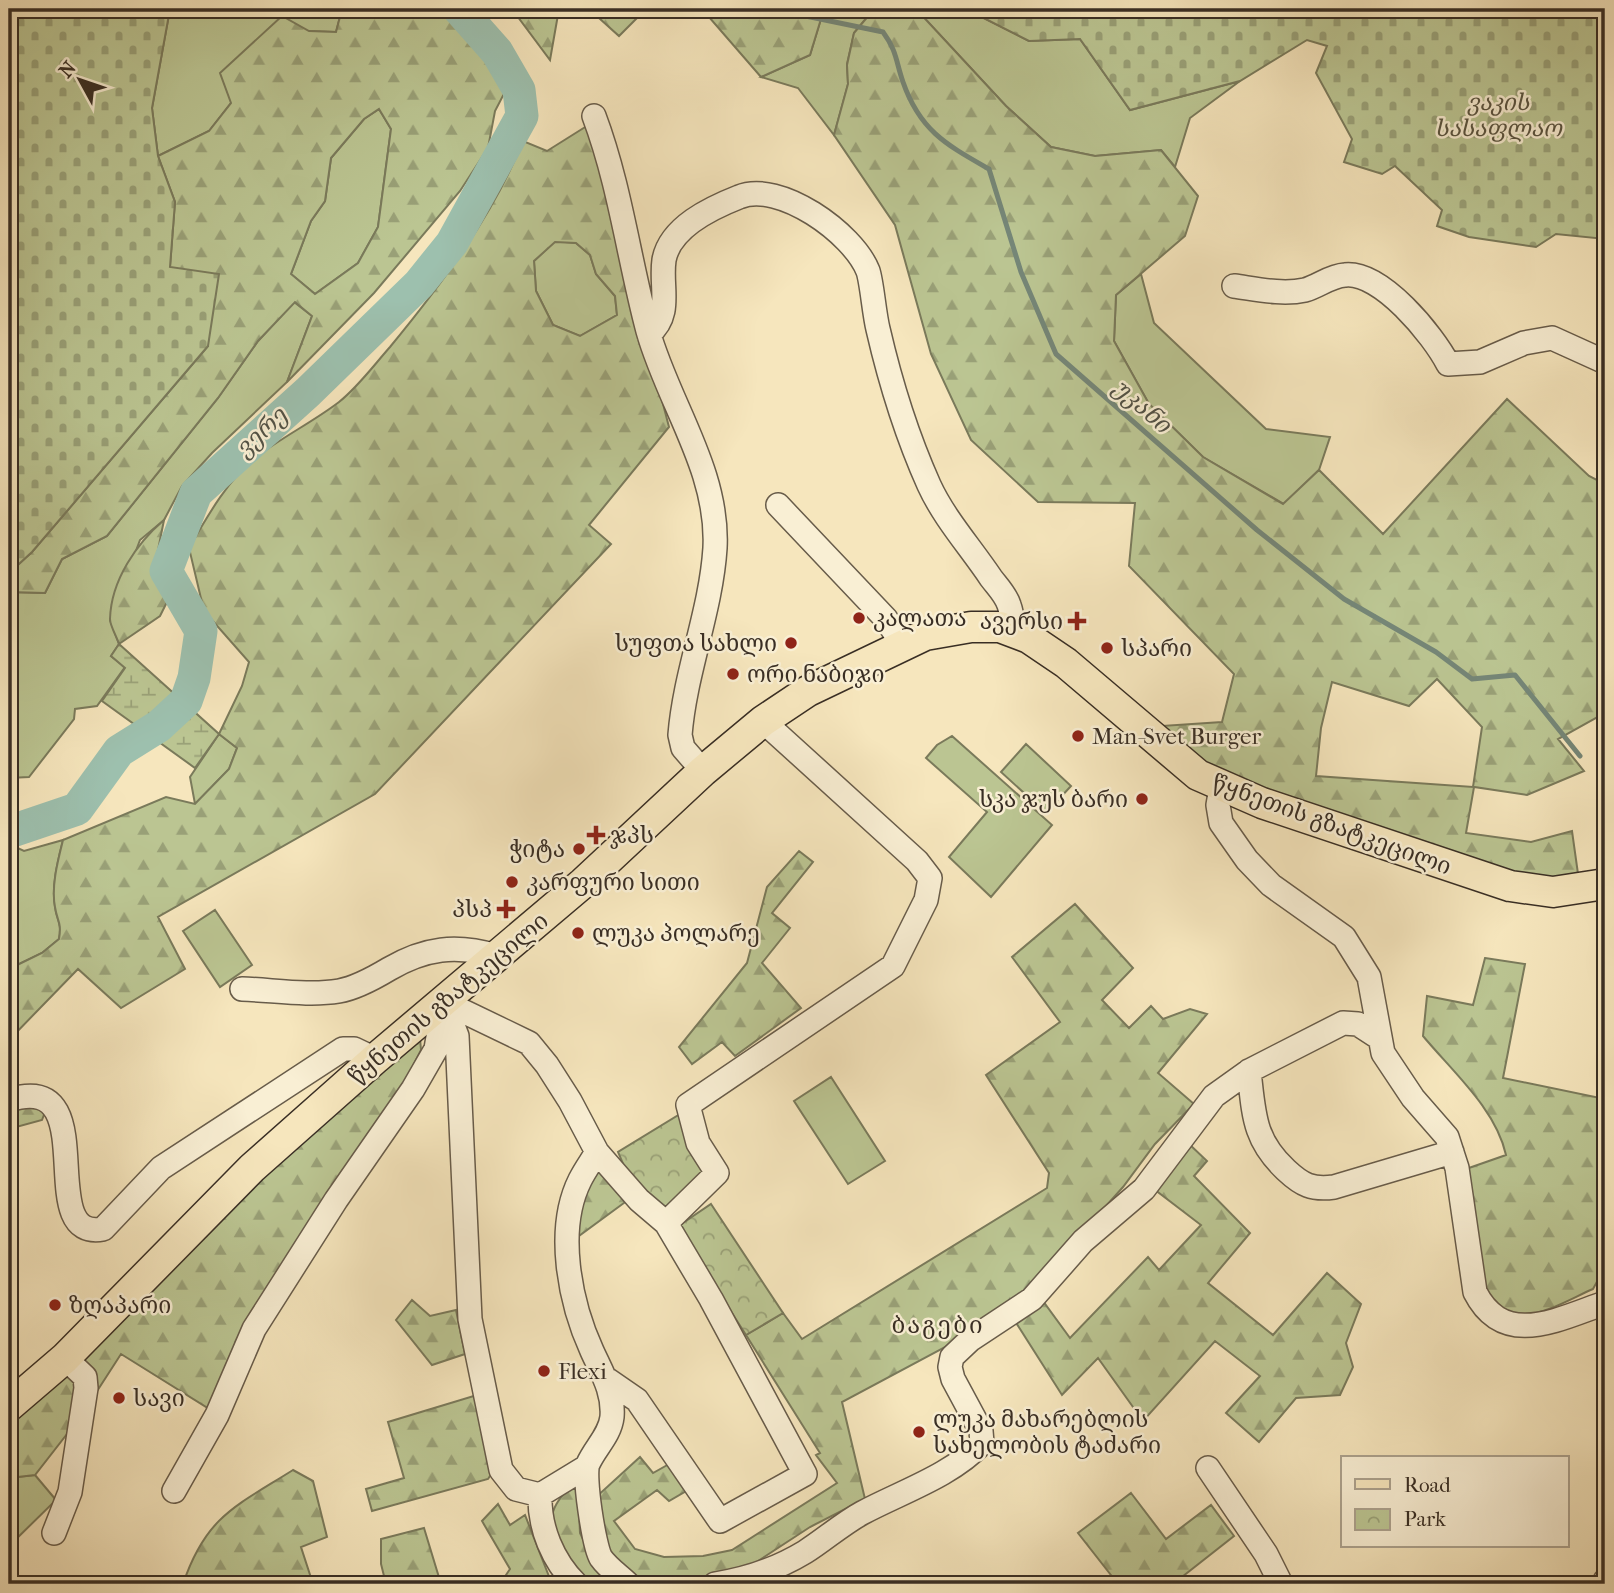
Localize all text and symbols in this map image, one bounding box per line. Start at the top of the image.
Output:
north arrow [46,46,116,116]
text: N [55,57,81,82]
park label: ვაკის სასაფლაო [1434,89,1563,142]
water label: უკანი [1107,373,1178,440]
water label: ვერე [230,401,293,463]
place label: კალათა [873,605,967,632]
place label: ავერსი [980,608,1063,635]
marker: კალათა [851,610,867,626]
marker: ავერსი [1069,613,1085,629]
place label: სუფთა სახლი [615,630,777,657]
marker: სუფთა სახლი [783,635,799,651]
place label: სპარი [1121,635,1192,662]
marker: სპარი [1099,640,1115,656]
place label: ორი ნაბიჯი [747,661,884,688]
marker: ორი ნაბიჯი [725,666,741,682]
place label: Man-Svet Burger [1092,723,1261,750]
marker: Man-Svet Burger [1070,728,1086,744]
street label: წყნეთის გზატკეცილი [1209,769,1455,880]
place label: სკა ჯუს ბარი [979,786,1128,813]
marker: სკა ჯუს ბარი [1134,791,1150,807]
place label: ჯპს [610,822,654,849]
marker: ჯპს [588,827,604,843]
place label: ჭიტა [509,836,565,863]
marker: ჭიტა [571,841,587,857]
place label: კარფური სითი [526,869,700,896]
marker: კარფური სითი [504,874,520,890]
place label: პსპ [452,896,492,923]
marker: პსპ [498,901,514,917]
street label: წყნეთის გზატკეცილი [343,907,554,1090]
place label: ლუკა პოლარე [592,920,760,947]
marker: ლუკა პოლარე [570,925,586,941]
place label: ზღაპარი [69,1292,171,1319]
marker: ზღაპარი [47,1297,63,1313]
district label: ბაგები [891,1311,985,1339]
place label: Flexi [558,1358,607,1385]
marker: Flexi [536,1363,552,1379]
place label: სავი [133,1385,185,1412]
marker: სავი [111,1390,127,1406]
place label: ლუკა მახარებლის სახელობის ტაძარი [933,1406,1161,1459]
marker: ლუკა მახარებლის სახელობის ტაძარი [911,1424,927,1440]
legend [1341,1456,1568,1548]
text: Road [1404,1473,1451,1497]
text: Park [1404,1507,1446,1531]

